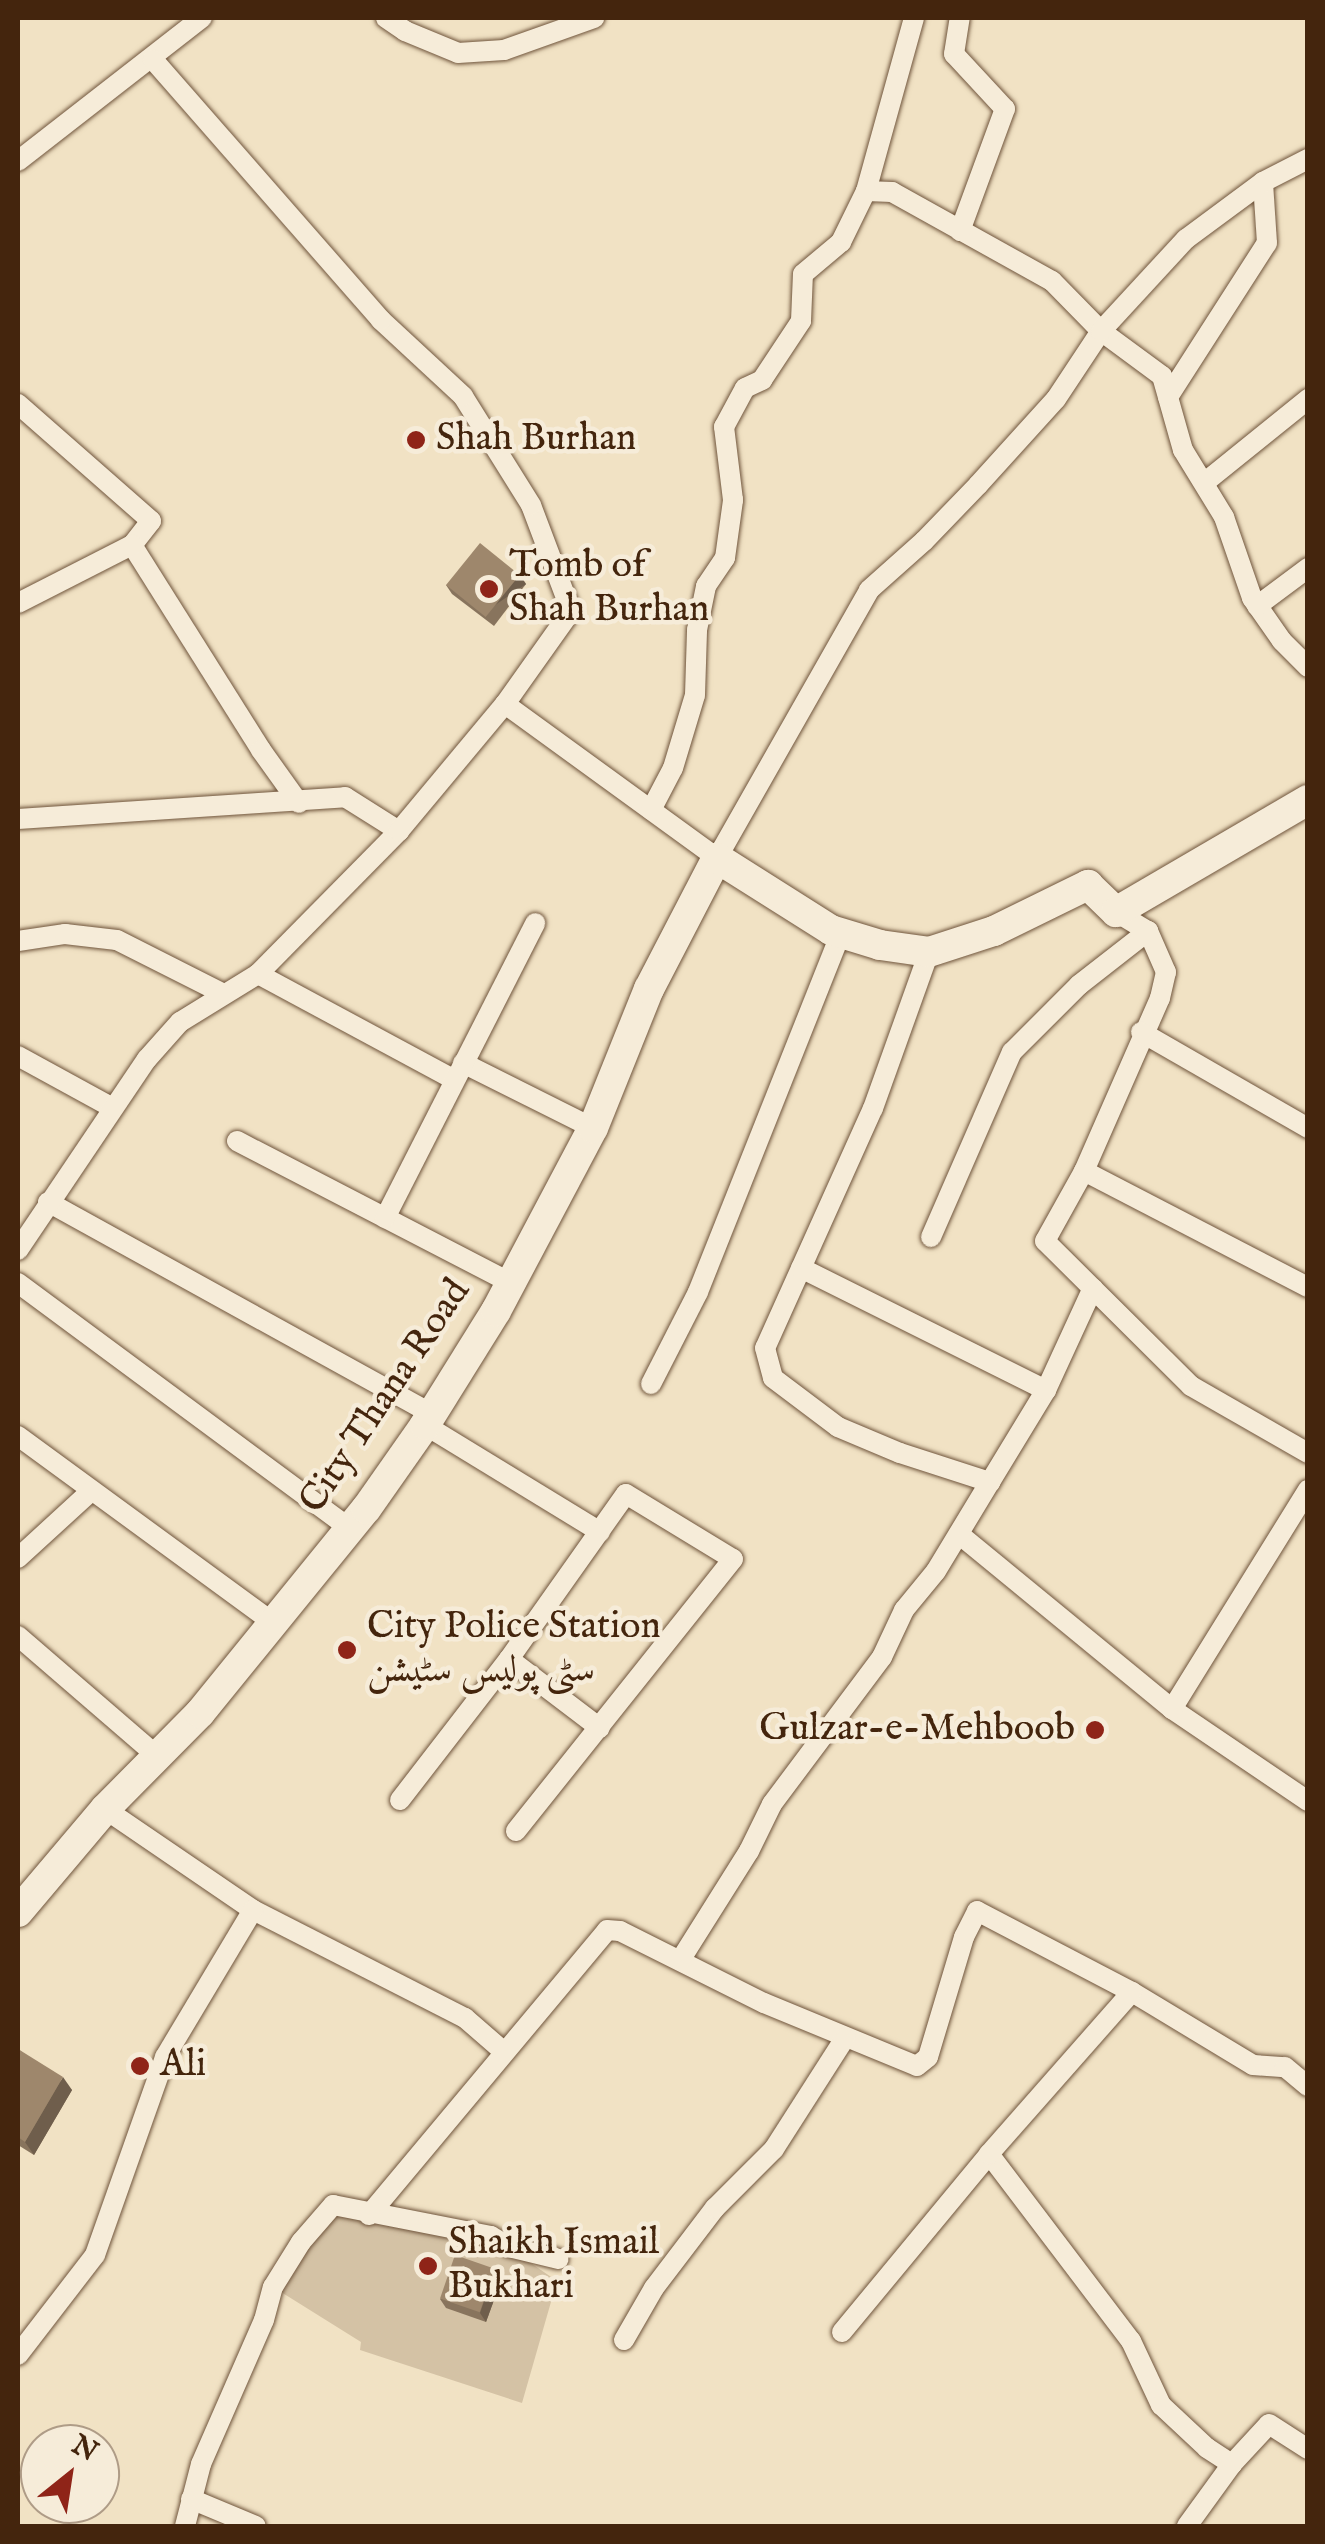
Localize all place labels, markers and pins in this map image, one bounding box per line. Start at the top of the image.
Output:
place label: Shah Burhan [436,417,636,463]
marker: Shah Burhan [405,429,427,451]
place label: Tomb of Shah Burhan [509,544,709,634]
marker: Tomb of Shah Burhan [478,578,500,600]
place label: City Police Station سٹی پولیس سٹیشن [367,1605,661,1695]
marker: City Police Station سٹی پولیس سٹیشن [336,1639,358,1661]
place label: Gulzar-e-Mehboob [759,1707,1075,1753]
marker: Gulzar-e-Mehboob [1084,1719,1106,1741]
place label: Ali [160,2043,206,2089]
marker: Ali [129,2055,151,2077]
place label: Shaikh Ismail Bukhari [448,2221,659,2310]
marker: Shaikh Ismail Bukhari [417,2255,439,2277]

